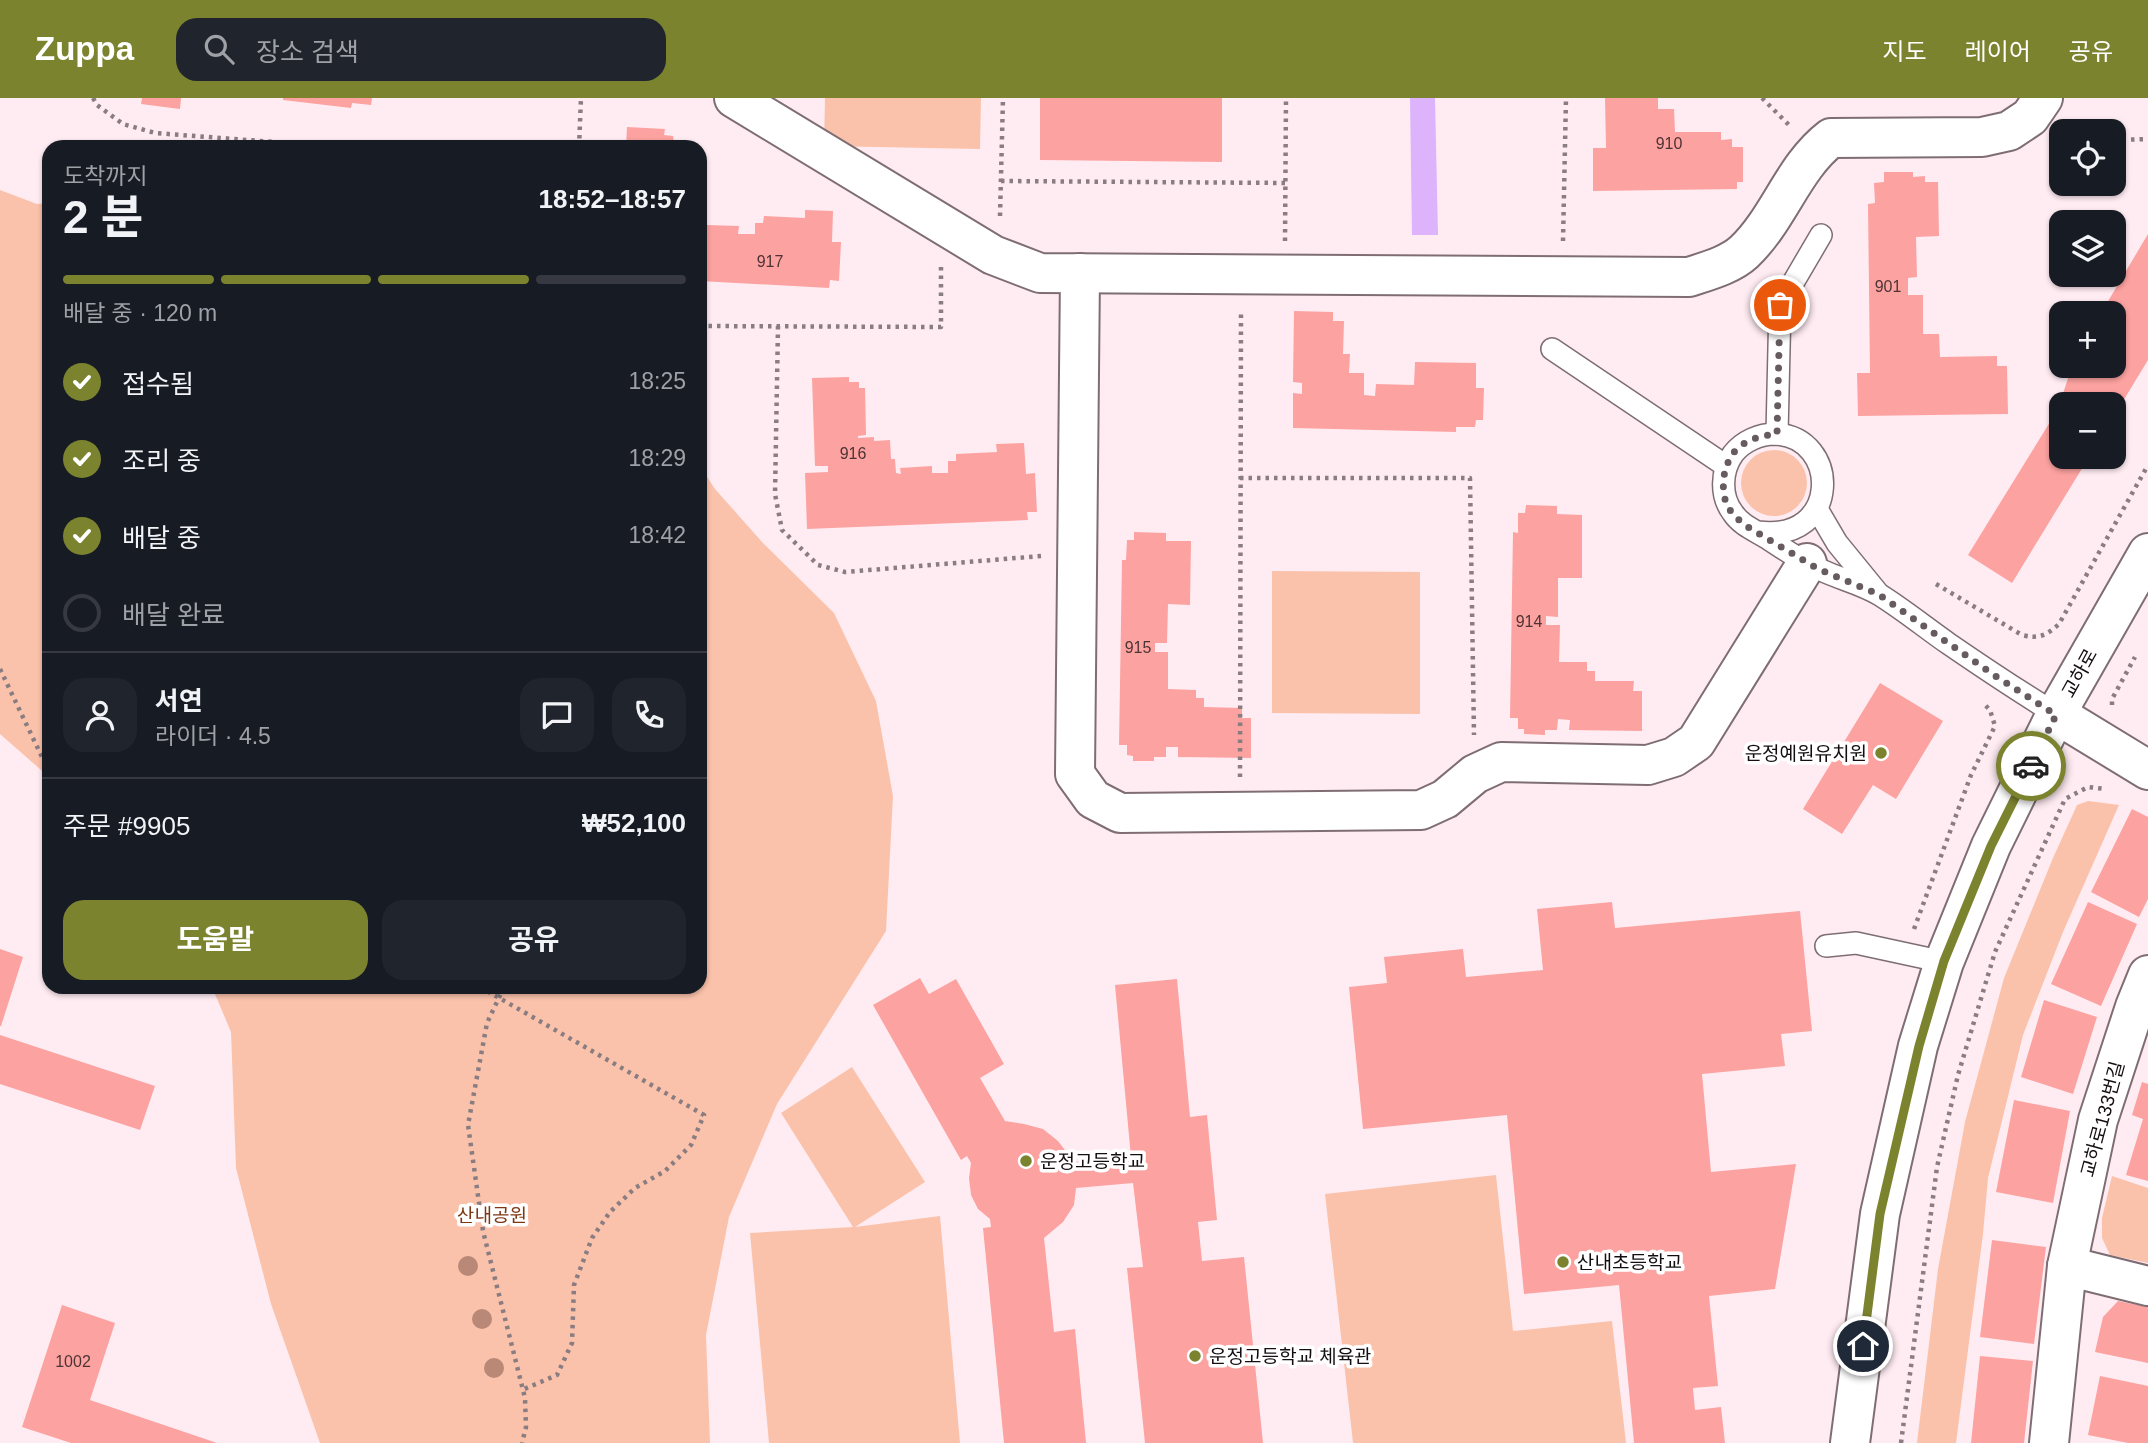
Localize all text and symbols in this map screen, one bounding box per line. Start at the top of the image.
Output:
search box [176,18,666,81]
text: Zuppa [35,30,134,67]
icon: search [200,30,238,68]
text: 장소 검색 [256,37,359,67]
text: 지도 [1882,38,1927,65]
text: 레이어 [1965,38,2031,65]
text: 공유 [2069,38,2113,65]
map controls [2049,119,2126,469]
button: locate [2049,119,2126,196]
house number: 910 [1656,135,1682,152]
text: 도착까지 [63,163,148,189]
text: 18:52–18:57 [539,184,686,214]
text: 2 분 [63,191,144,243]
button: layers [2049,210,2126,287]
house number: 917 [757,253,783,270]
pin [1750,275,1810,335]
house number: 901 [1875,278,1901,295]
icon: bag [1761,286,1799,324]
text: 배달 중 · 120 m [63,300,217,326]
button: + [2049,301,2126,378]
icon: check [63,363,101,401]
text: 18:25 [628,368,686,394]
text: 접수됨 [122,369,194,399]
button: − [2049,392,2126,469]
icon: check [63,440,101,478]
text: 18:29 [628,445,686,471]
house number: 916 [840,445,866,462]
text: 조리 중 [122,446,201,476]
icon: check [63,517,101,555]
text: 18:42 [628,522,686,548]
text: 배달 중 [122,523,201,553]
text: 배달 완료 [122,600,225,630]
house number: 914 [1516,613,1542,630]
house number: 915 [1125,639,1151,656]
street label: 교하로 [2058,645,2101,701]
button: person [63,678,137,752]
button: chat [520,678,594,752]
button: phone [612,678,686,752]
text: 서연 [155,686,203,716]
text: 라이더 · 4.5 [155,723,271,749]
courier [1996,731,2066,801]
place label: 운정예원유치원 [1745,743,1867,764]
marker: 운정예원유치원 [1873,745,1889,761]
icon: car [2012,747,2050,785]
text: ₩52,100 [582,808,686,838]
text: 주문 #9905 [63,811,190,841]
button: 도움말 [63,900,368,980]
button: 공유 [382,900,686,980]
street label: 교하로133번길 [2077,1059,2128,1179]
place label: 운정고등학교 [1040,1151,1145,1172]
marker: 운정고등학교 [1018,1153,1034,1169]
park label: 산내공원 [457,1205,527,1226]
place label: 산내초등학교 [1577,1252,1682,1273]
marker: 산내초등학교 [1555,1254,1571,1270]
pin [1833,1316,1893,1376]
icon: home [1844,1327,1882,1365]
place label: 운정고등학교 체육관 [1209,1346,1372,1367]
marker: 운정고등학교 체육관 [1187,1348,1203,1364]
house number: 1002 [55,1353,91,1370]

